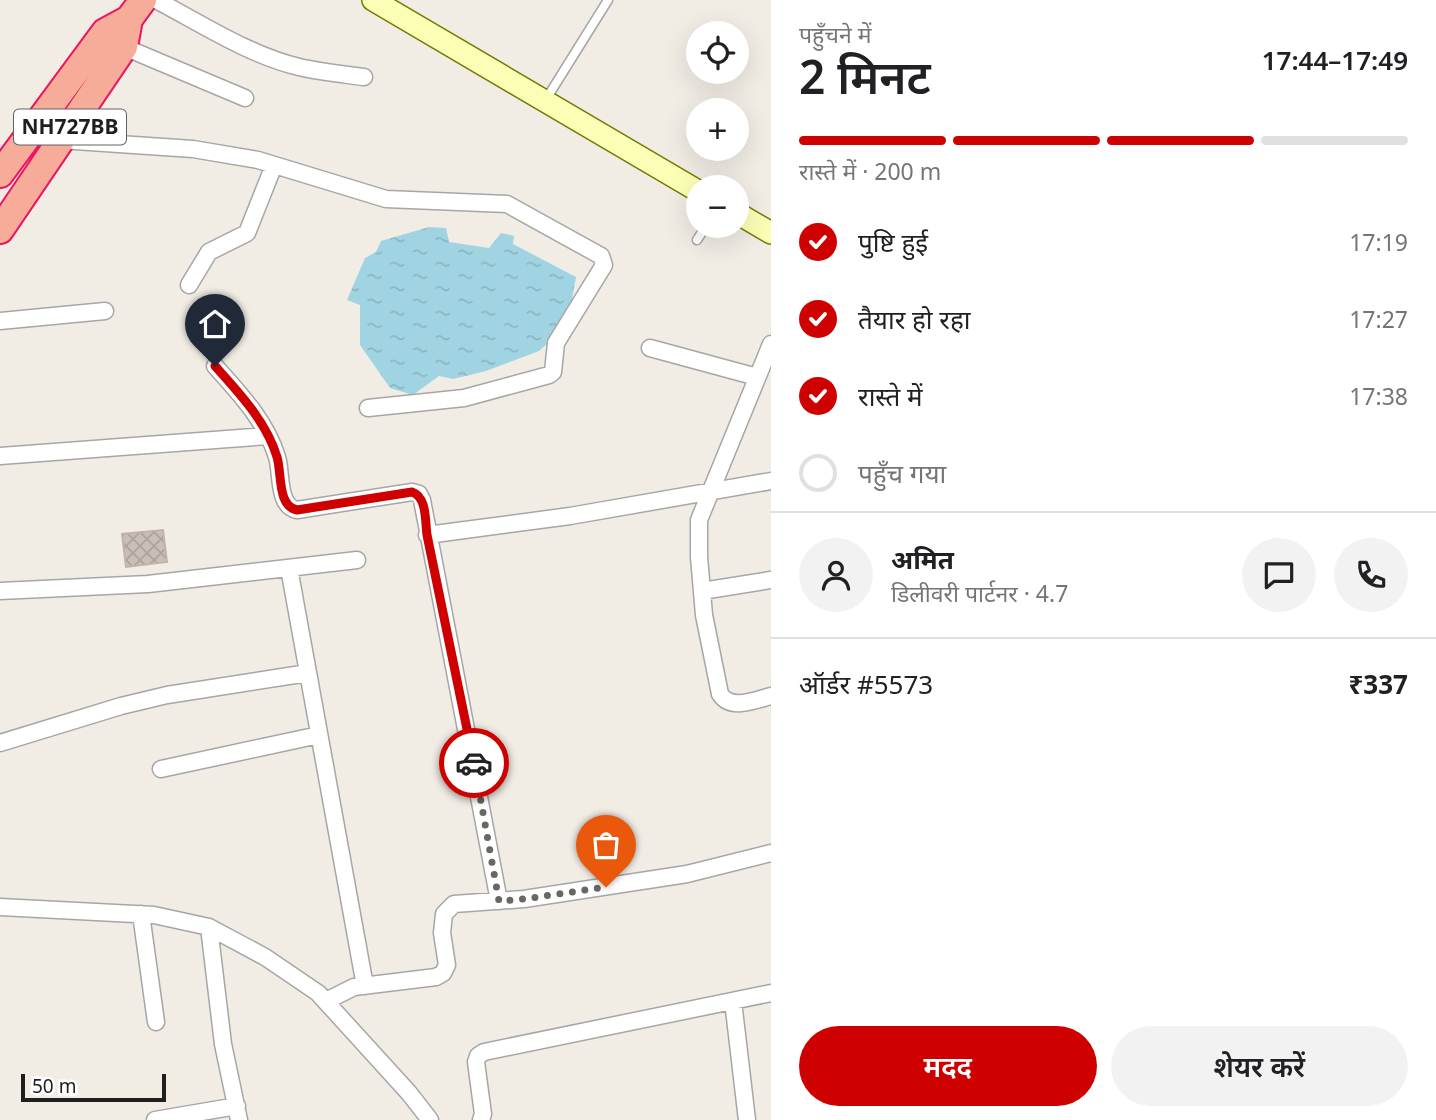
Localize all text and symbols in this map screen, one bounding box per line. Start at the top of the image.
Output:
text: पहुँचने में [799,18,871,50]
map controls [686,21,749,238]
button: locate [686,21,749,84]
text: 17:44–17:49 [1262,42,1408,78]
text: 2 मिनट [799,45,931,107]
button: + [686,98,749,161]
road number: NH727BB [14,110,126,144]
text: रास्ते में · 200 m [799,155,941,187]
button: − [686,175,749,238]
icon: check [799,223,837,261]
text: पुष्टि हुई [858,224,928,260]
text: 17:19 [1349,226,1408,258]
pin [185,294,245,366]
icon: check [799,300,837,338]
text: तैयार हो रहा [858,301,971,337]
text: 17:27 [1349,303,1408,335]
icon: home [196,305,234,343]
icon: check [799,377,837,415]
text: रास्ते में [858,378,923,414]
text: 17:38 [1349,380,1408,412]
text: पहुँच गया [858,455,946,491]
button: person [799,538,873,612]
button: chat [1242,538,1316,612]
button: phone [1334,538,1408,612]
text: अमित [891,541,954,577]
text: डिलीवरी पार्टनर · 4.7 [891,577,1068,609]
text: ऑर्डर #5573 [799,666,933,702]
text: ₹337 [1349,666,1408,702]
courier [439,728,509,798]
icon: car [455,744,493,782]
pin [576,815,636,887]
icon: bag [587,826,625,864]
button: मदद [799,1026,1097,1106]
button: शेयर करें [1111,1026,1408,1106]
scale bar [21,1071,166,1103]
text: 50 m [32,1073,76,1099]

